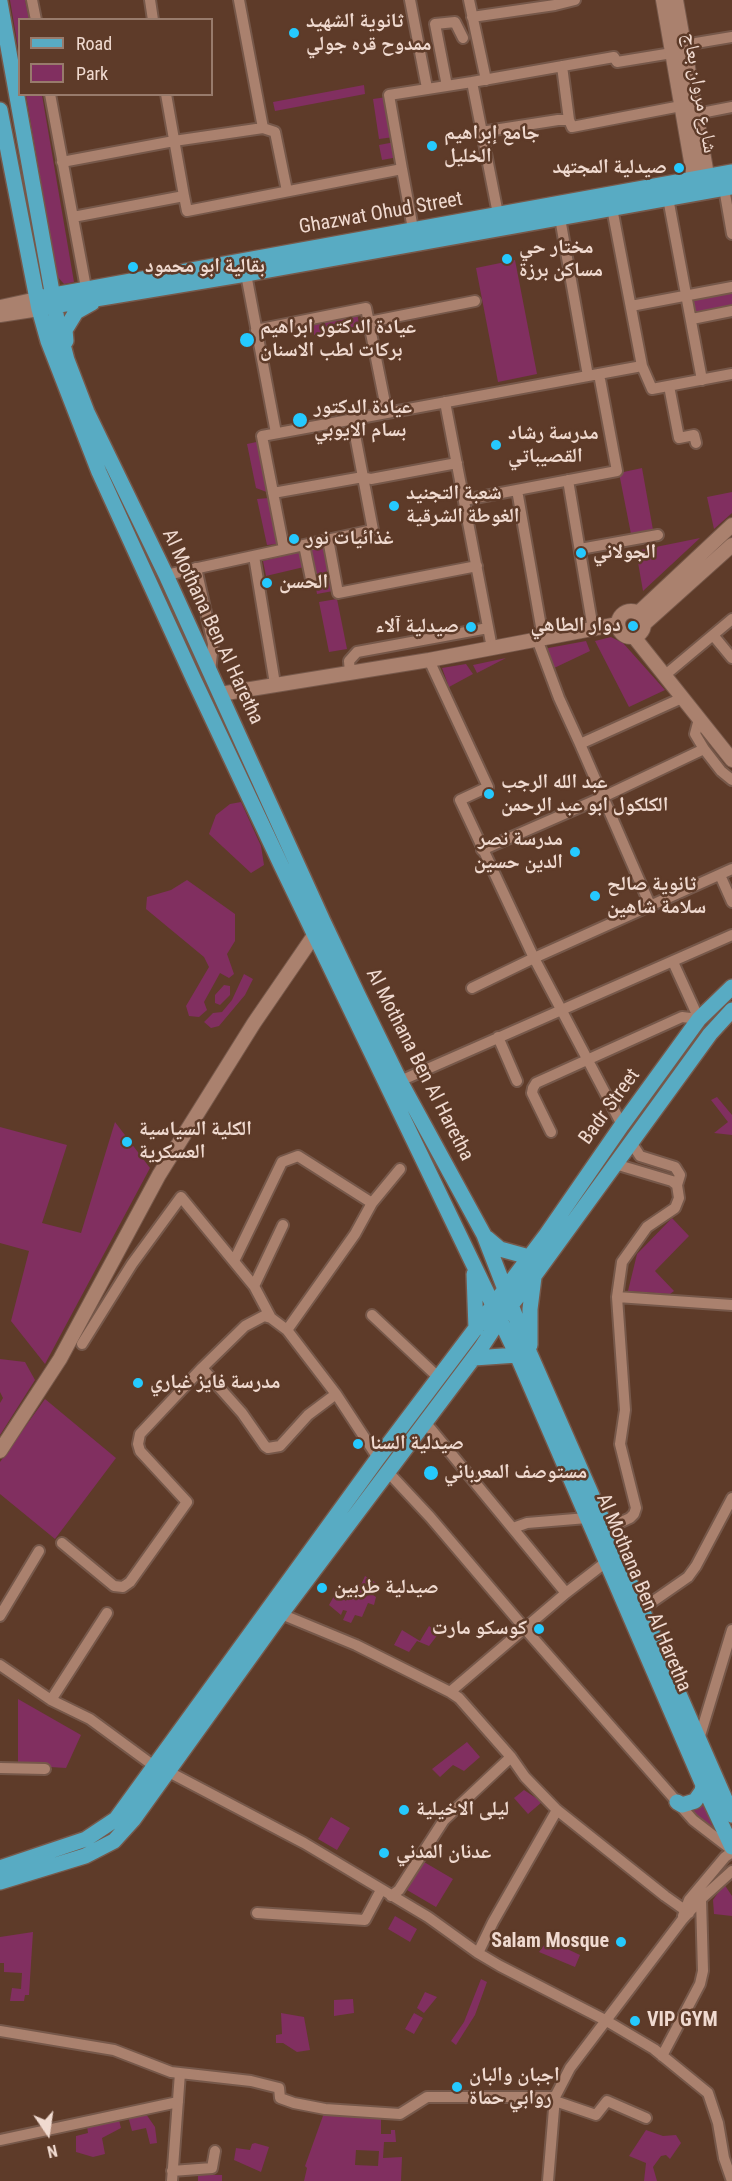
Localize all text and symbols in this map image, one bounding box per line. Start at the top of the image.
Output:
place label: ثانوية الشهيد ممدوح قره جولي [306,10,431,57]
legend [18,18,213,96]
marker: ثانوية الشهيد ممدوح قره جولي [287,26,301,40]
street label: شارع مروان بعاج [677,31,721,155]
text: Road [76,33,112,54]
text: Park [76,63,108,84]
place label: جامع إبراهيم الخليل [444,122,540,169]
marker: جامع إبراهيم الخليل [425,139,439,153]
place label: صيدلية المجتهد [552,156,667,180]
marker: صيدلية المجتهد [672,161,686,175]
street label: Ghazwat Ohud Street [297,188,465,240]
place label: مختار حي مساكن برزة [519,236,603,283]
marker: مختار حي مساكن برزة [500,252,514,266]
place label: بقالية ابو محمود [145,255,265,279]
marker: بقالية ابو محمود [126,260,140,274]
place label: عيادة الدكتور ابراهيم بركات لطب الاسنان [260,316,416,363]
marker: عيادة الدكتور ابراهيم بركات لطب الاسنان [238,331,256,349]
place label: عيادة الدكتور بسام الايوبي [314,396,412,443]
marker: عيادة الدكتور بسام الايوبي [291,411,309,429]
place label: مدرسة رشاد القصيباتي [508,422,599,469]
marker: مدرسة رشاد القصيباتي [489,438,503,452]
place label: شعبة التجنيد الغوطة الشرقية [406,482,519,529]
marker: شعبة التجنيد الغوطة الشرقية [387,499,401,513]
street label: Al Mothana Ben Al Haretha [156,526,268,728]
place label: غذائيات نور [306,527,394,551]
marker: غذائيات نور [287,532,301,546]
place label: الجولاني [593,541,656,565]
marker: الجولاني [574,546,588,560]
place label: الحسن [279,571,328,595]
marker: الحسن [260,576,274,590]
place label: دوار الطاهي [531,614,621,638]
place label: صيدلية آلاء [375,615,459,639]
marker: دوار الطاهي [626,619,640,633]
marker: صيدلية آلاء [464,620,478,634]
place label: عبد الله الرجب الكلكول ابو عبد الرحمن [501,771,668,818]
marker: عبد الله الرجب الكلكول ابو عبد الرحمن [482,787,496,801]
place label: مدرسة نصر الدين حسين [474,828,563,875]
marker: مدرسة نصر الدين حسين [568,845,582,859]
place label: ثانوية صالح سلامة شاهين [607,873,706,920]
marker: ثانوية صالح سلامة شاهين [588,889,602,903]
street label: Al Mothana Ben Al Haretha [360,965,478,1165]
street label: Badr Street [574,1064,646,1150]
place label: الكلية السياسية العسكرية [139,1118,252,1165]
marker: الكلية السياسية العسكرية [120,1135,134,1149]
place label: مدرسة فايز غباري [150,1371,280,1395]
marker: مدرسة فايز غباري [131,1376,145,1390]
place label: صيدلية السنا [370,1432,464,1456]
marker: صيدلية السنا [351,1437,365,1451]
place label: مستوصف المعرباني [444,1461,587,1485]
marker: مستوصف المعرباني [422,1464,440,1482]
street label: Al Mothana Ben Al Haretha [590,1490,696,1696]
place label: صيدلية طربين [334,1576,439,1600]
marker: صيدلية طربين [315,1581,329,1595]
place label: كوسكو مارت [432,1617,527,1641]
marker: كوسكو مارت [532,1622,546,1636]
place label: ليلى الاخيلية [416,1798,509,1822]
marker: ليلى الاخيلية [397,1803,411,1817]
place label: عدنان المدني [396,1841,491,1865]
marker: عدنان المدني [377,1846,391,1860]
place label: Salam Mosque [491,1930,609,1954]
marker: Salam Mosque [614,1935,628,1949]
place label: VIP GYM [647,2009,718,2033]
marker: VIP GYM [628,2014,642,2028]
place label: اجبان والبان روابي حماة [469,2064,560,2111]
marker: اجبان والبان روابي حماة [450,2080,464,2094]
north arrow [18,2103,78,2163]
text: N [45,2141,59,2161]

